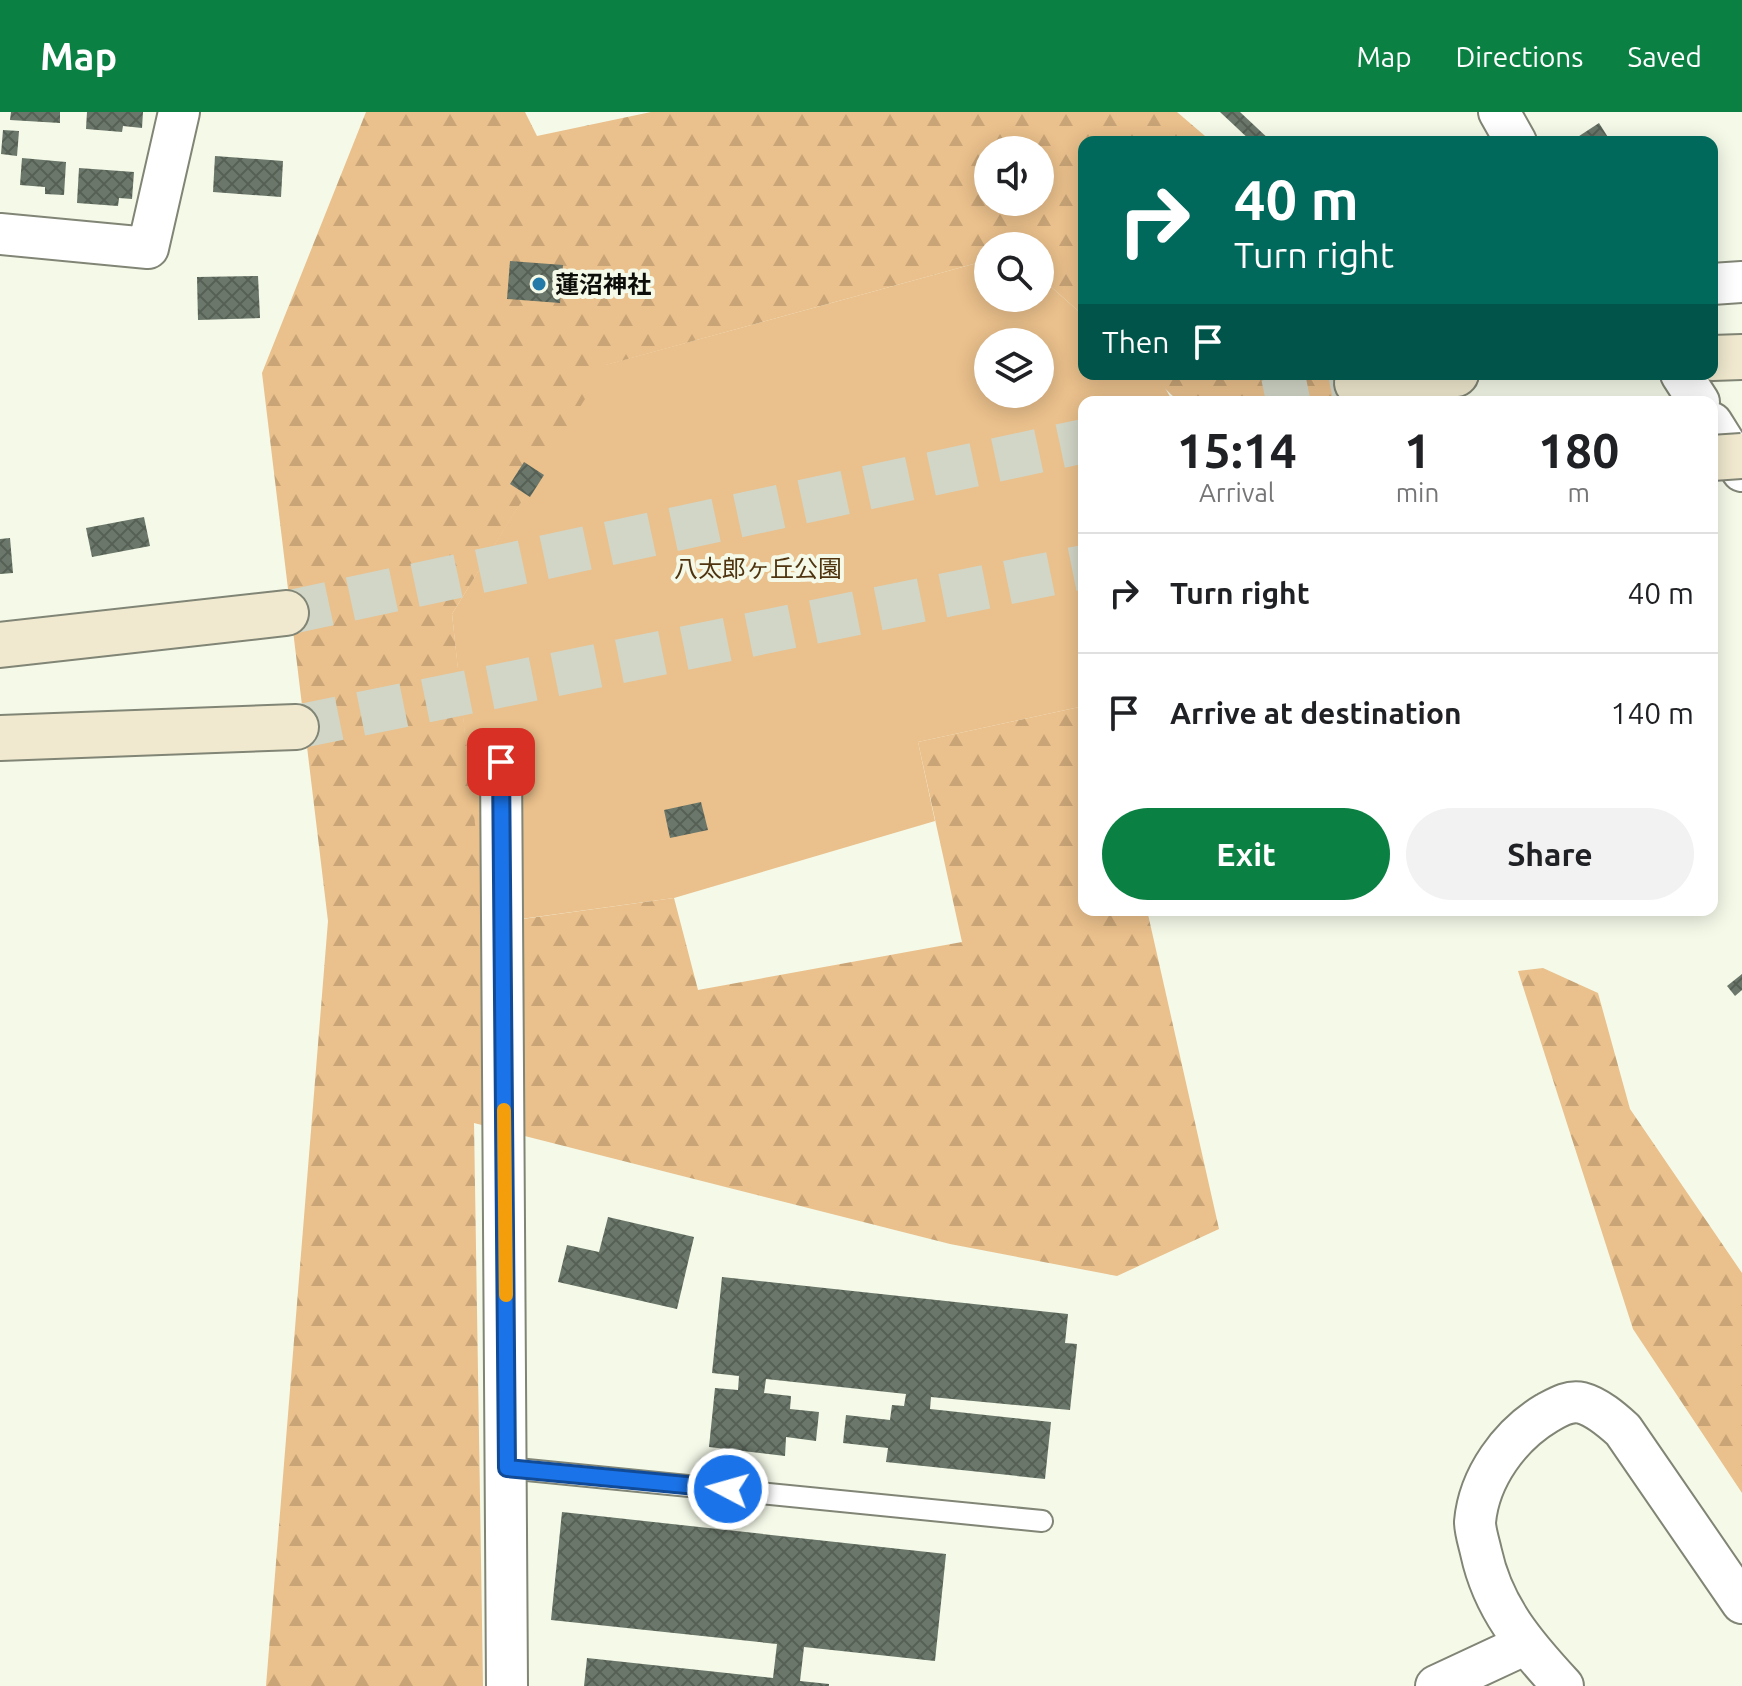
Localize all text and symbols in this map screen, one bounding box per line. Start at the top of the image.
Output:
text: Map [40,35,117,77]
text: Map [1356,41,1412,72]
text: Directions [1456,41,1583,72]
text: Saved [1627,41,1702,72]
map controls [974,136,1054,408]
button: sound [974,136,1054,216]
icon: right [1102,168,1206,272]
text: 40 m [1234,168,1359,231]
button: search [974,232,1054,312]
text: Turn right [1234,234,1394,275]
place label: 蓮沼神社 [555,271,651,298]
marker: 蓮沼神社 [530,275,548,293]
icon: arrive [1186,320,1230,364]
text: Then [1102,325,1170,359]
button: layers [974,328,1054,408]
text: 15:14 [1177,423,1297,477]
text: 1 [1404,423,1431,477]
text: 180 [1538,423,1619,477]
text: Arrival [1199,478,1275,507]
text: min [1396,478,1439,507]
text: m [1567,478,1590,507]
park label: 八太郎ヶ丘公園 [674,555,842,582]
icon: right [1102,571,1146,615]
text: Turn right [1170,576,1310,610]
text: 40 m [1627,576,1694,610]
icon: arrive [1102,691,1146,735]
text: Arrive at destination [1170,696,1462,730]
text: 140 m [1610,696,1694,730]
pin [467,728,535,796]
icon: arrive [479,740,523,784]
button: Exit [1102,808,1390,900]
button: Share [1406,808,1694,900]
position arrow [686,1447,770,1531]

